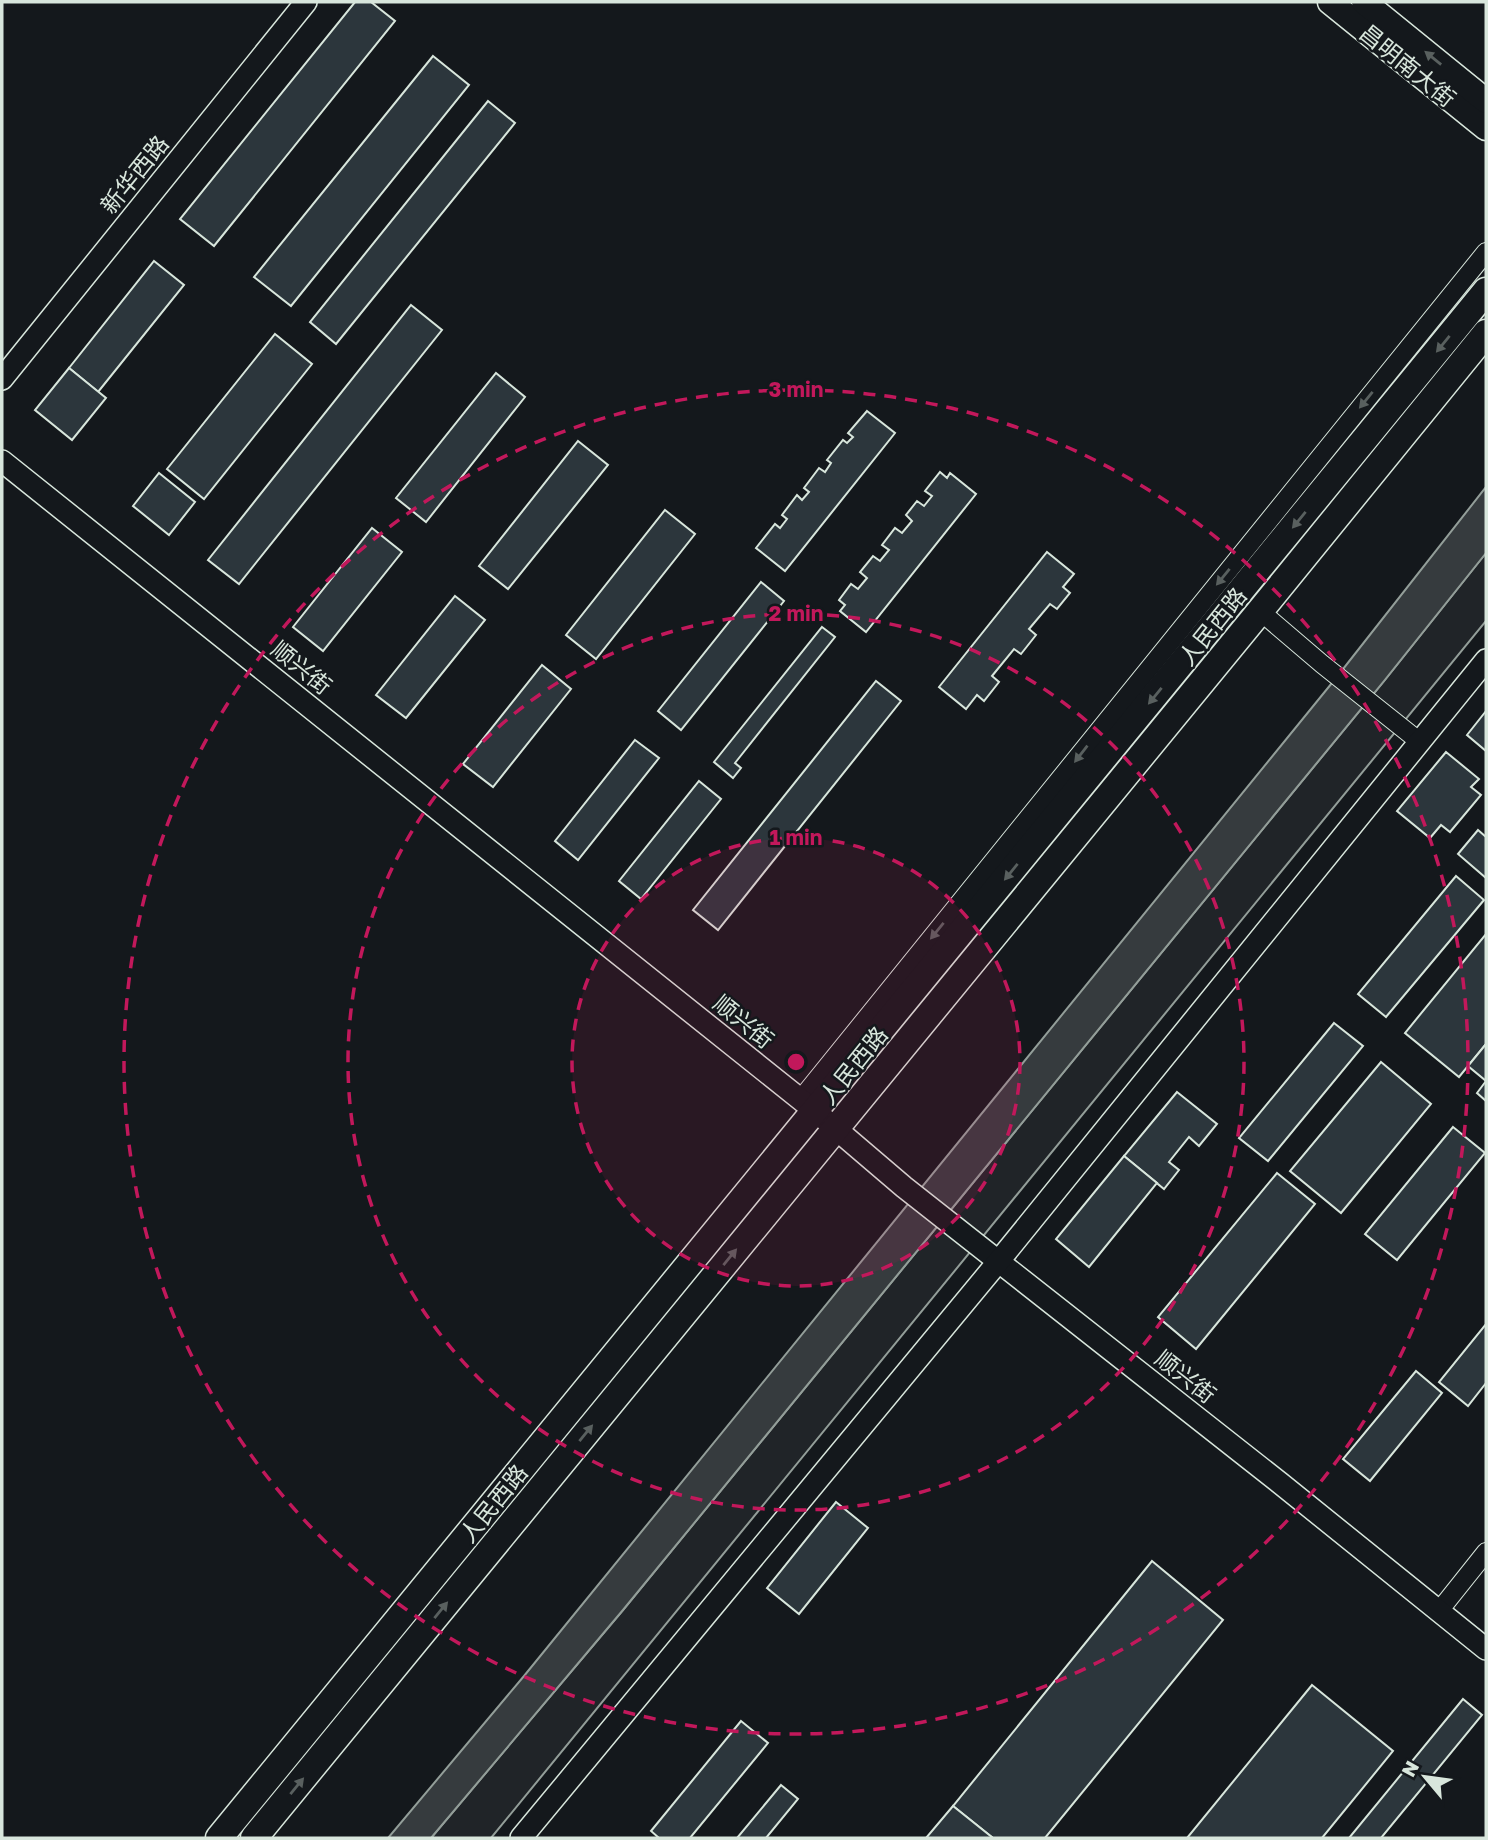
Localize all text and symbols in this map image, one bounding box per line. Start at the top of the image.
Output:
street label: 昌明南大街 [1355,18,1461,112]
one-way arrow [1425,50,1443,65]
street label: 新华西路 [94,129,174,219]
one-way arrow [1436,335,1451,352]
text: 3 min [769,376,823,402]
one-way arrow [1359,392,1374,409]
one-way arrow [1292,511,1307,528]
one-way arrow [1216,568,1231,585]
street label: 人民西路 [1172,581,1252,671]
text: 2 min [769,600,823,626]
street label: 顺兴街 [266,634,338,700]
one-way arrow [1148,687,1163,704]
one-way arrow [1073,745,1088,763]
text: 1 min [770,824,822,850]
one-way arrow [1003,862,1018,880]
one-way arrow [930,922,945,940]
street label: 顺兴街 [708,988,780,1054]
street label: 人民西路 [813,1020,893,1110]
centre of rings [784,1050,808,1074]
one-way arrow [722,1249,737,1267]
street label: 顺兴街 [1150,1344,1222,1408]
one-way arrow [578,1425,593,1443]
street label: 人民西路 [453,1458,533,1548]
one-way arrow [434,1601,449,1619]
north arrow [1390,1742,1460,1812]
text: N [1396,1757,1423,1780]
one-way arrow [290,1777,305,1795]

